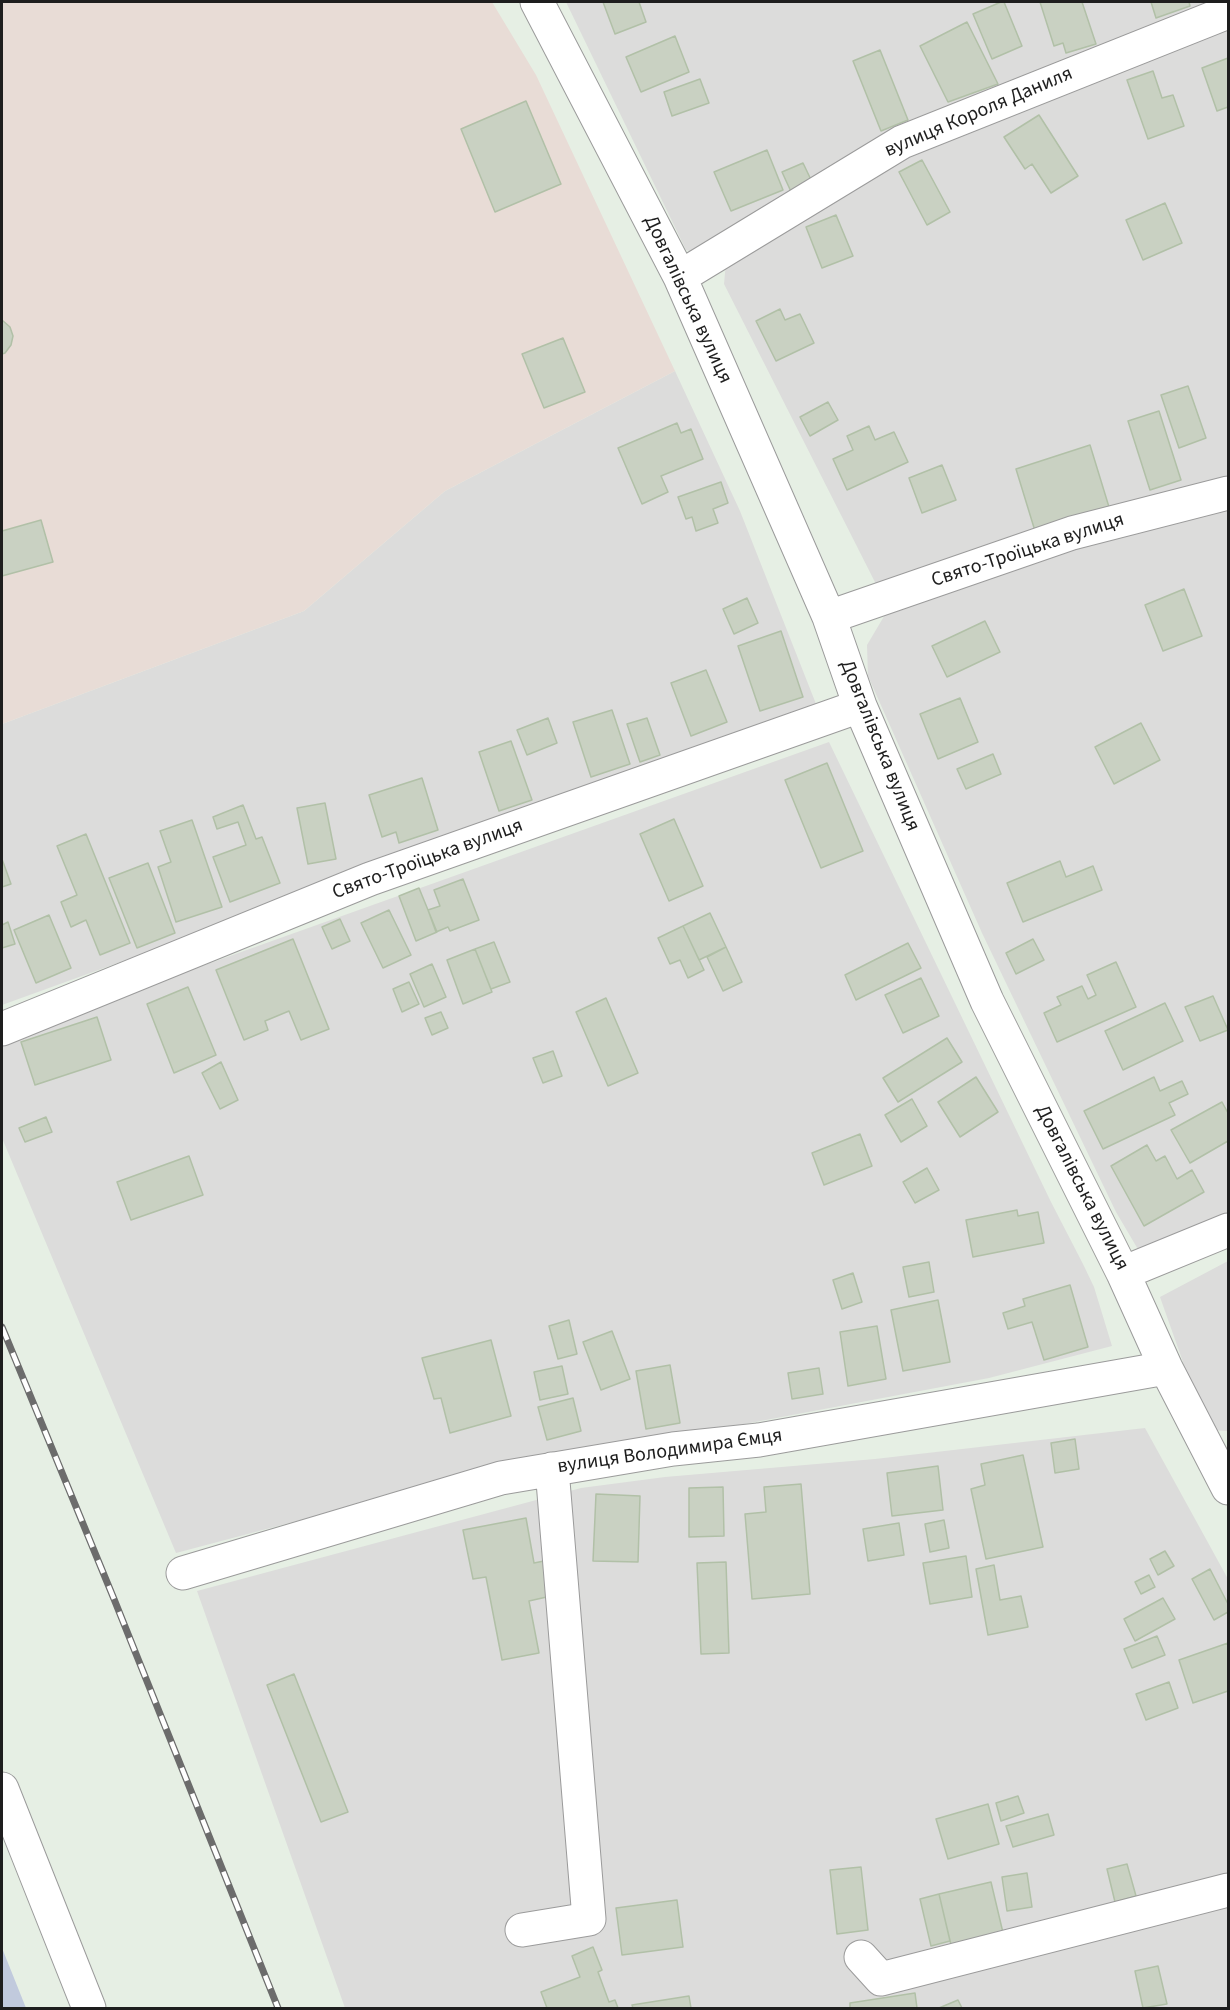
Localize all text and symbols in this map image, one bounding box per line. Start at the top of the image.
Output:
street label: вулиця Короля Даниля [881,62,1077,164]
street label: Довгалівська вулиця [638,212,736,388]
street label: Свято-Троїцька вулиця [929,509,1127,593]
street label: Довгалівська вулиця [834,657,924,835]
street label: Свято-Троїцька вулиця [329,814,527,906]
street label: Довгалівська вулиця [1029,1101,1133,1275]
street label: вулиця Володимира Ємця [556,1424,784,1480]

